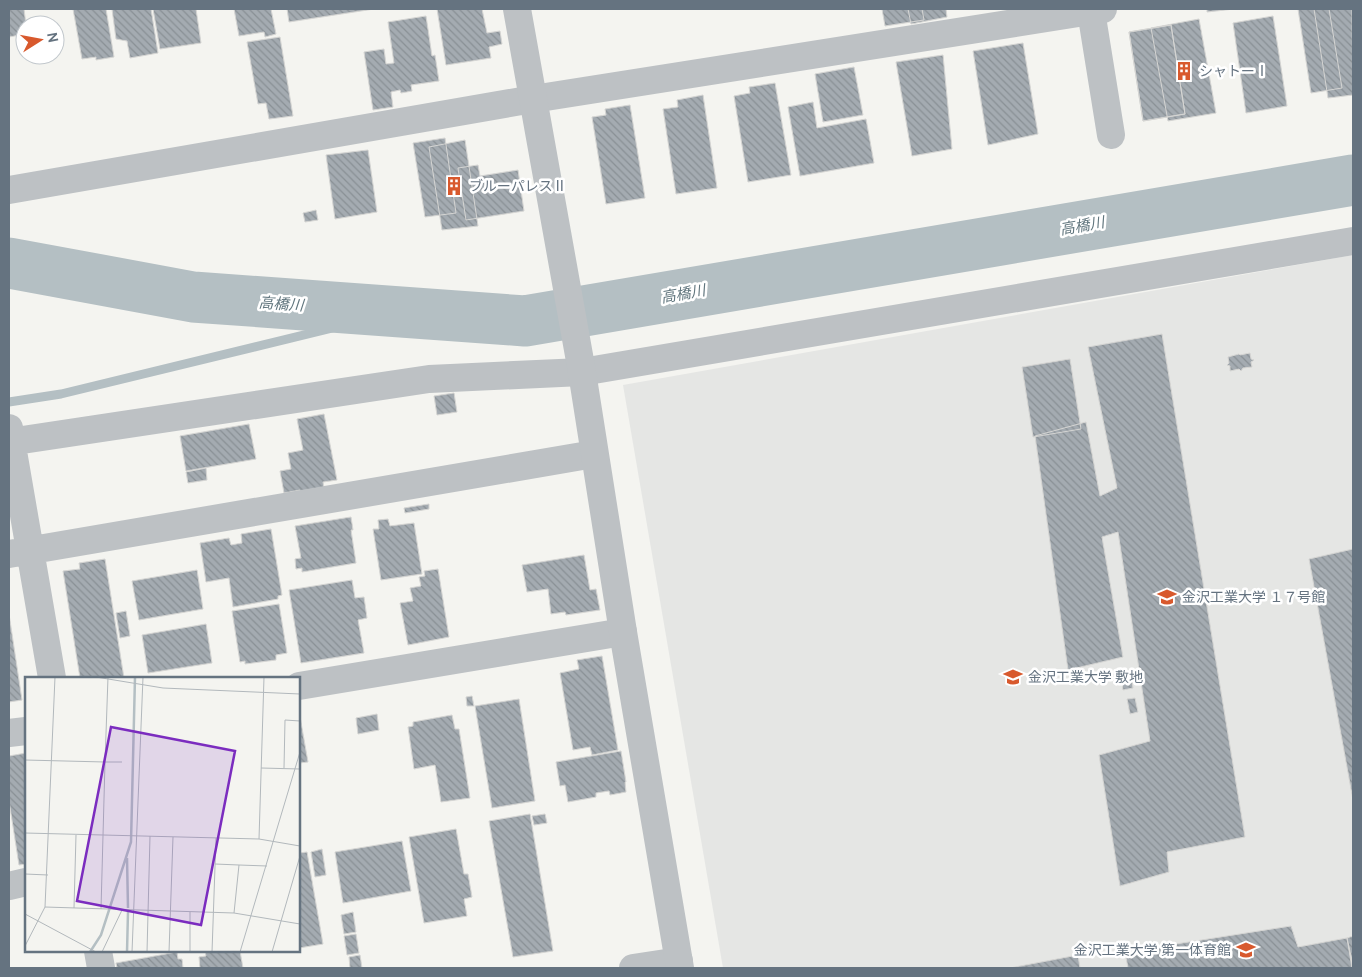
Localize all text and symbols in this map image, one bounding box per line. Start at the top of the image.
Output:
north arrow [15,15,65,65]
text: N [43,31,63,44]
building icon: シャトーⅠ [1173,60,1195,82]
place label: シャトーⅠ [1199,62,1269,80]
building icon: ブルーパレスⅡ [443,175,465,197]
place label: ブルーパレスⅡ [469,177,567,195]
water label: 高橋川 [1058,213,1108,239]
water label: 高橋川 [659,281,709,307]
water label: 高橋川 [258,293,306,315]
school or university icon: 金沢工業大学 １７号館 [1156,586,1178,608]
place label: 金沢工業大学 １７号館 [1182,588,1325,606]
school or university icon: 金沢工業大学 敷地 [1002,666,1024,688]
place label: 金沢工業大学 敷地 [1028,668,1143,686]
inset map [25,677,300,952]
school or university icon: 金沢工業大学 第一体育館 [1235,939,1257,961]
place label: 金沢工業大学 第一体育館 [1074,941,1231,959]

